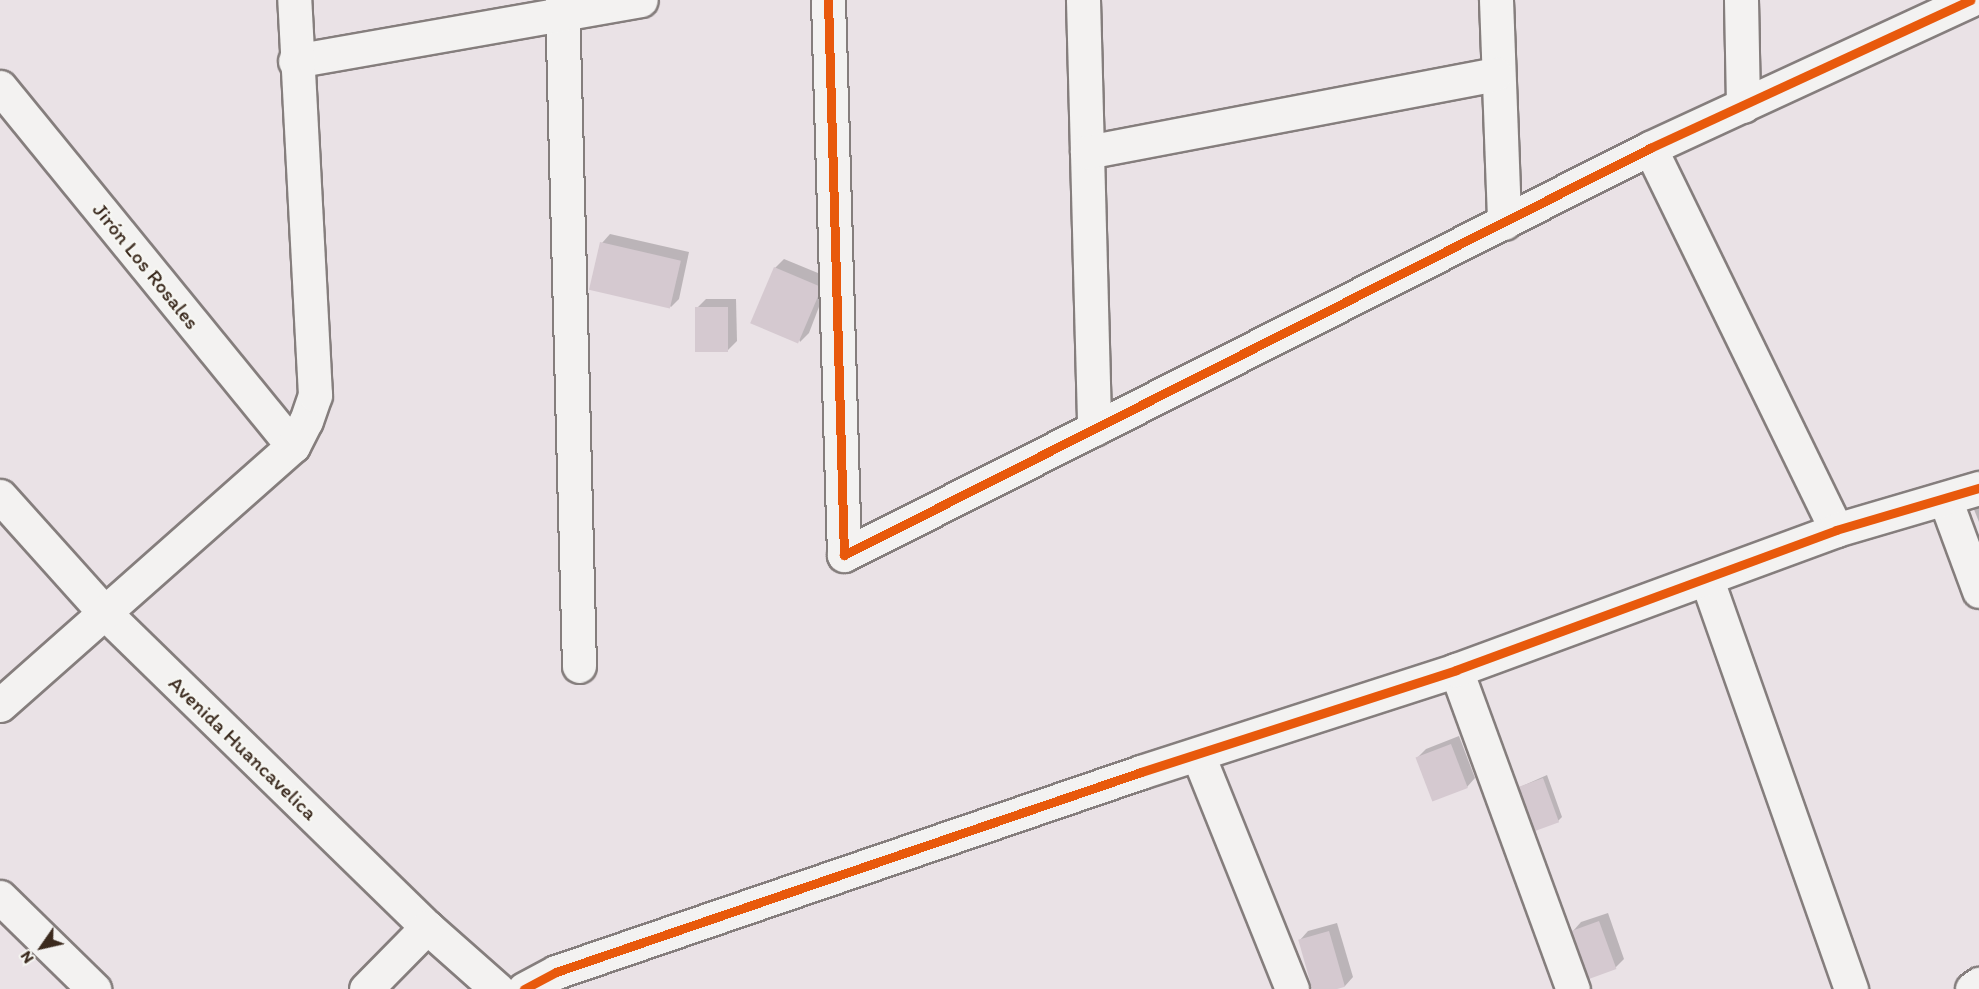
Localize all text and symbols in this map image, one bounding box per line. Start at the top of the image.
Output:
street label: Jirón Los Rosales [88,198,204,334]
street label: Avenida Huancavelica [163,671,323,825]
north arrow [12,917,72,977]
text: N [16,948,38,967]

